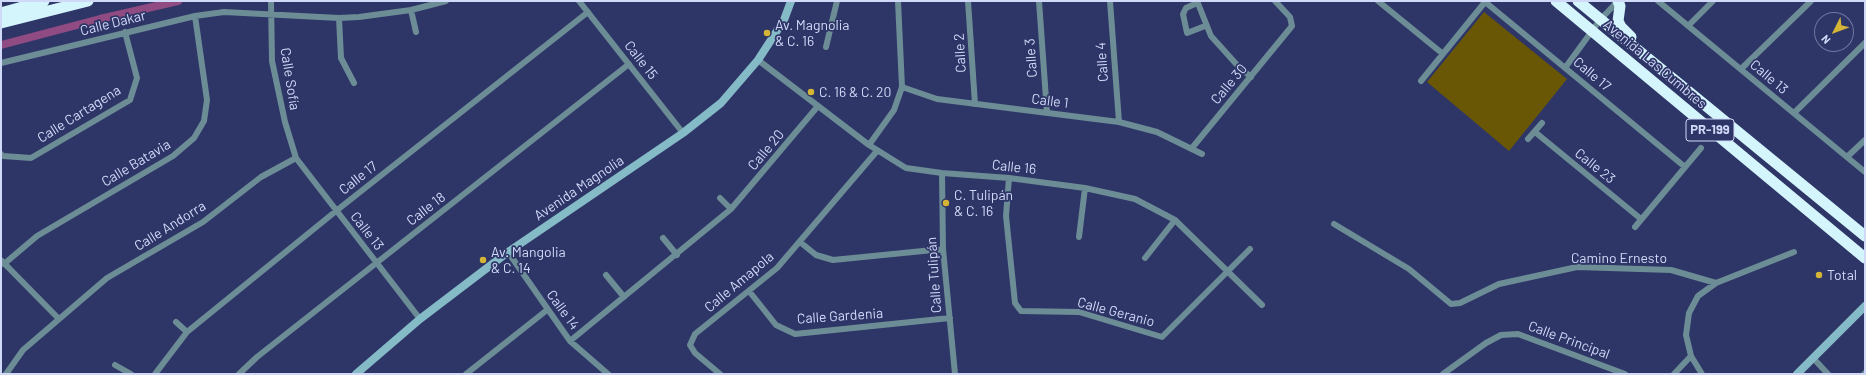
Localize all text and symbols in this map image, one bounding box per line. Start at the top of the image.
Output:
street label: Calle Dakar [78,7,148,39]
north arrow [1814,12,1854,52]
street label: Avenida Las Cumbres [1600,16,1710,112]
place label: Av. Magnolia & C. 16 [775,17,850,50]
marker: Av. Magnolia & C. 16 [762,28,772,38]
street label: Calle 2 [951,33,969,73]
text: N [1818,33,1833,47]
street label: Calle 15 [621,37,661,83]
street label: Calle 3 [1021,38,1041,78]
street label: Calle 4 [1092,41,1112,83]
street label: Calle Sofía [277,47,303,111]
street label: Calle 17 [1570,53,1614,95]
street label: Calle 13 [1747,56,1791,98]
street label: Calle 30 [1207,60,1251,108]
street label: Calle Cartagena [34,82,124,146]
place label: C. 16 & C. 20 [819,84,892,100]
marker: C. 16 & C. 20 [806,87,816,97]
street label: Calle 1 [1031,90,1069,112]
road number: PR-199 [1686,119,1734,141]
street label: Calle 20 [744,126,788,174]
street label: Calle Batavia [98,136,174,190]
street label: Calle 23 [1571,145,1619,187]
street label: Avenida Magnolia [531,152,627,224]
street label: Calle 16 [991,156,1037,178]
street label: Calle 17 [336,158,380,198]
place label: C. Tulipán & C. 16 [954,187,1013,220]
street label: Calle 18 [403,189,449,229]
street label: Calle Andorra [131,197,209,255]
marker: C. Tulipán & C. 16 [941,198,951,208]
street label: Calle 13 [347,208,387,254]
street label: Calle Tulipán [923,236,945,314]
place label: Av. Mangolia & C. 14 [491,244,566,276]
street label: Calle Amapola [701,248,777,316]
street label: Camino Ernesto [1571,250,1667,266]
marker: Av. Mangolia & C. 14 [478,255,488,265]
place label: Total [1827,267,1857,283]
marker: Total [1814,270,1824,280]
street label: Calle 14 [543,287,583,333]
street label: Calle Geranio [1076,294,1156,330]
street label: Calle Gardenia [796,305,884,327]
street label: Calle Principal [1526,317,1612,363]

